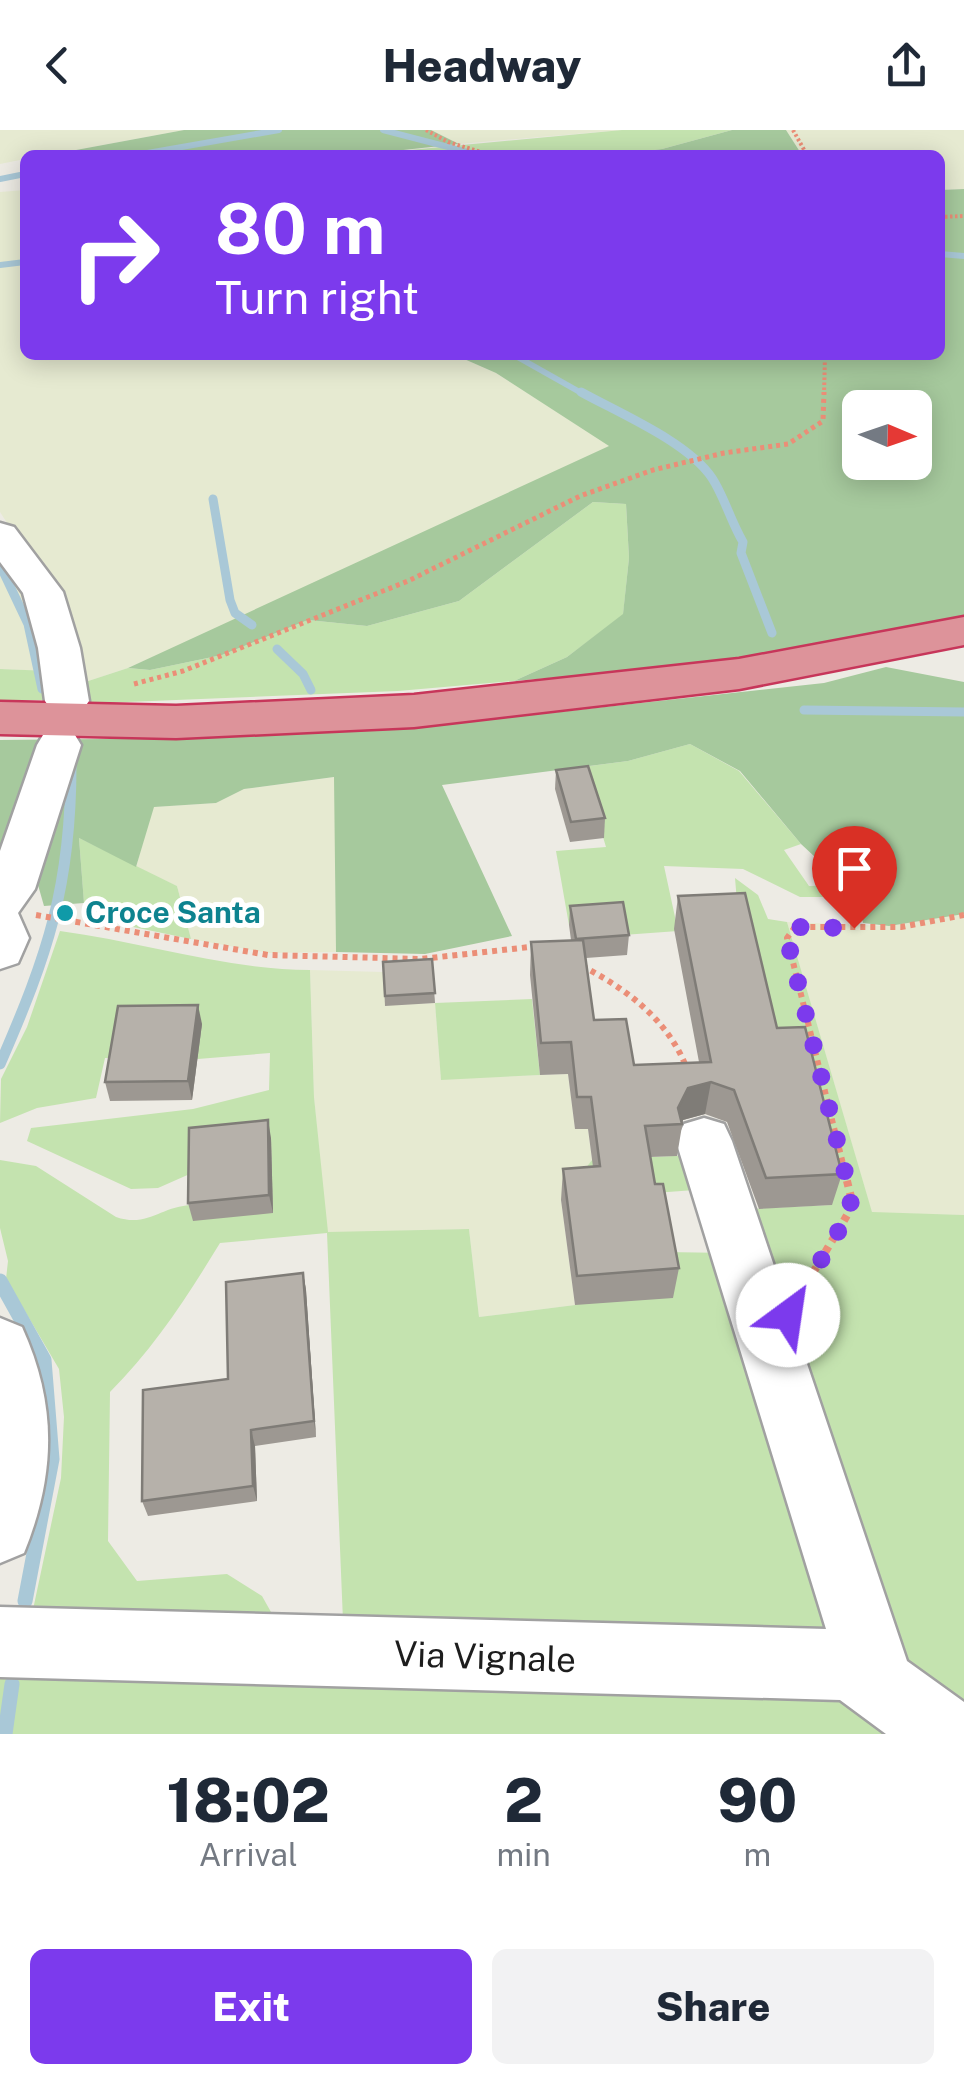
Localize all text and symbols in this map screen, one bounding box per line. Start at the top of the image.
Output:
icon: back [30,38,85,93]
icon: share [879,38,934,93]
text: Headway [383,39,581,92]
text: 80 m [215,187,385,270]
icon: right [50,190,180,320]
text: Turn right [215,271,419,324]
north arrow [842,390,932,480]
map controls [842,390,932,480]
pin [812,826,897,929]
icon: arrive [827,841,882,896]
place label: Croce Santa [85,894,261,930]
marker: Croce Santa [54,902,76,924]
position arrow [736,1263,840,1367]
street label: Via Vignale [393,1633,577,1680]
text: 18:02 [167,1765,330,1836]
text: 2 [504,1765,543,1836]
text: 90 [717,1765,797,1836]
text: Arrival [199,1836,298,1873]
text: min [497,1836,551,1873]
text: m [744,1836,771,1873]
button: Exit [30,1949,472,2064]
button: Share [492,1949,934,2064]

